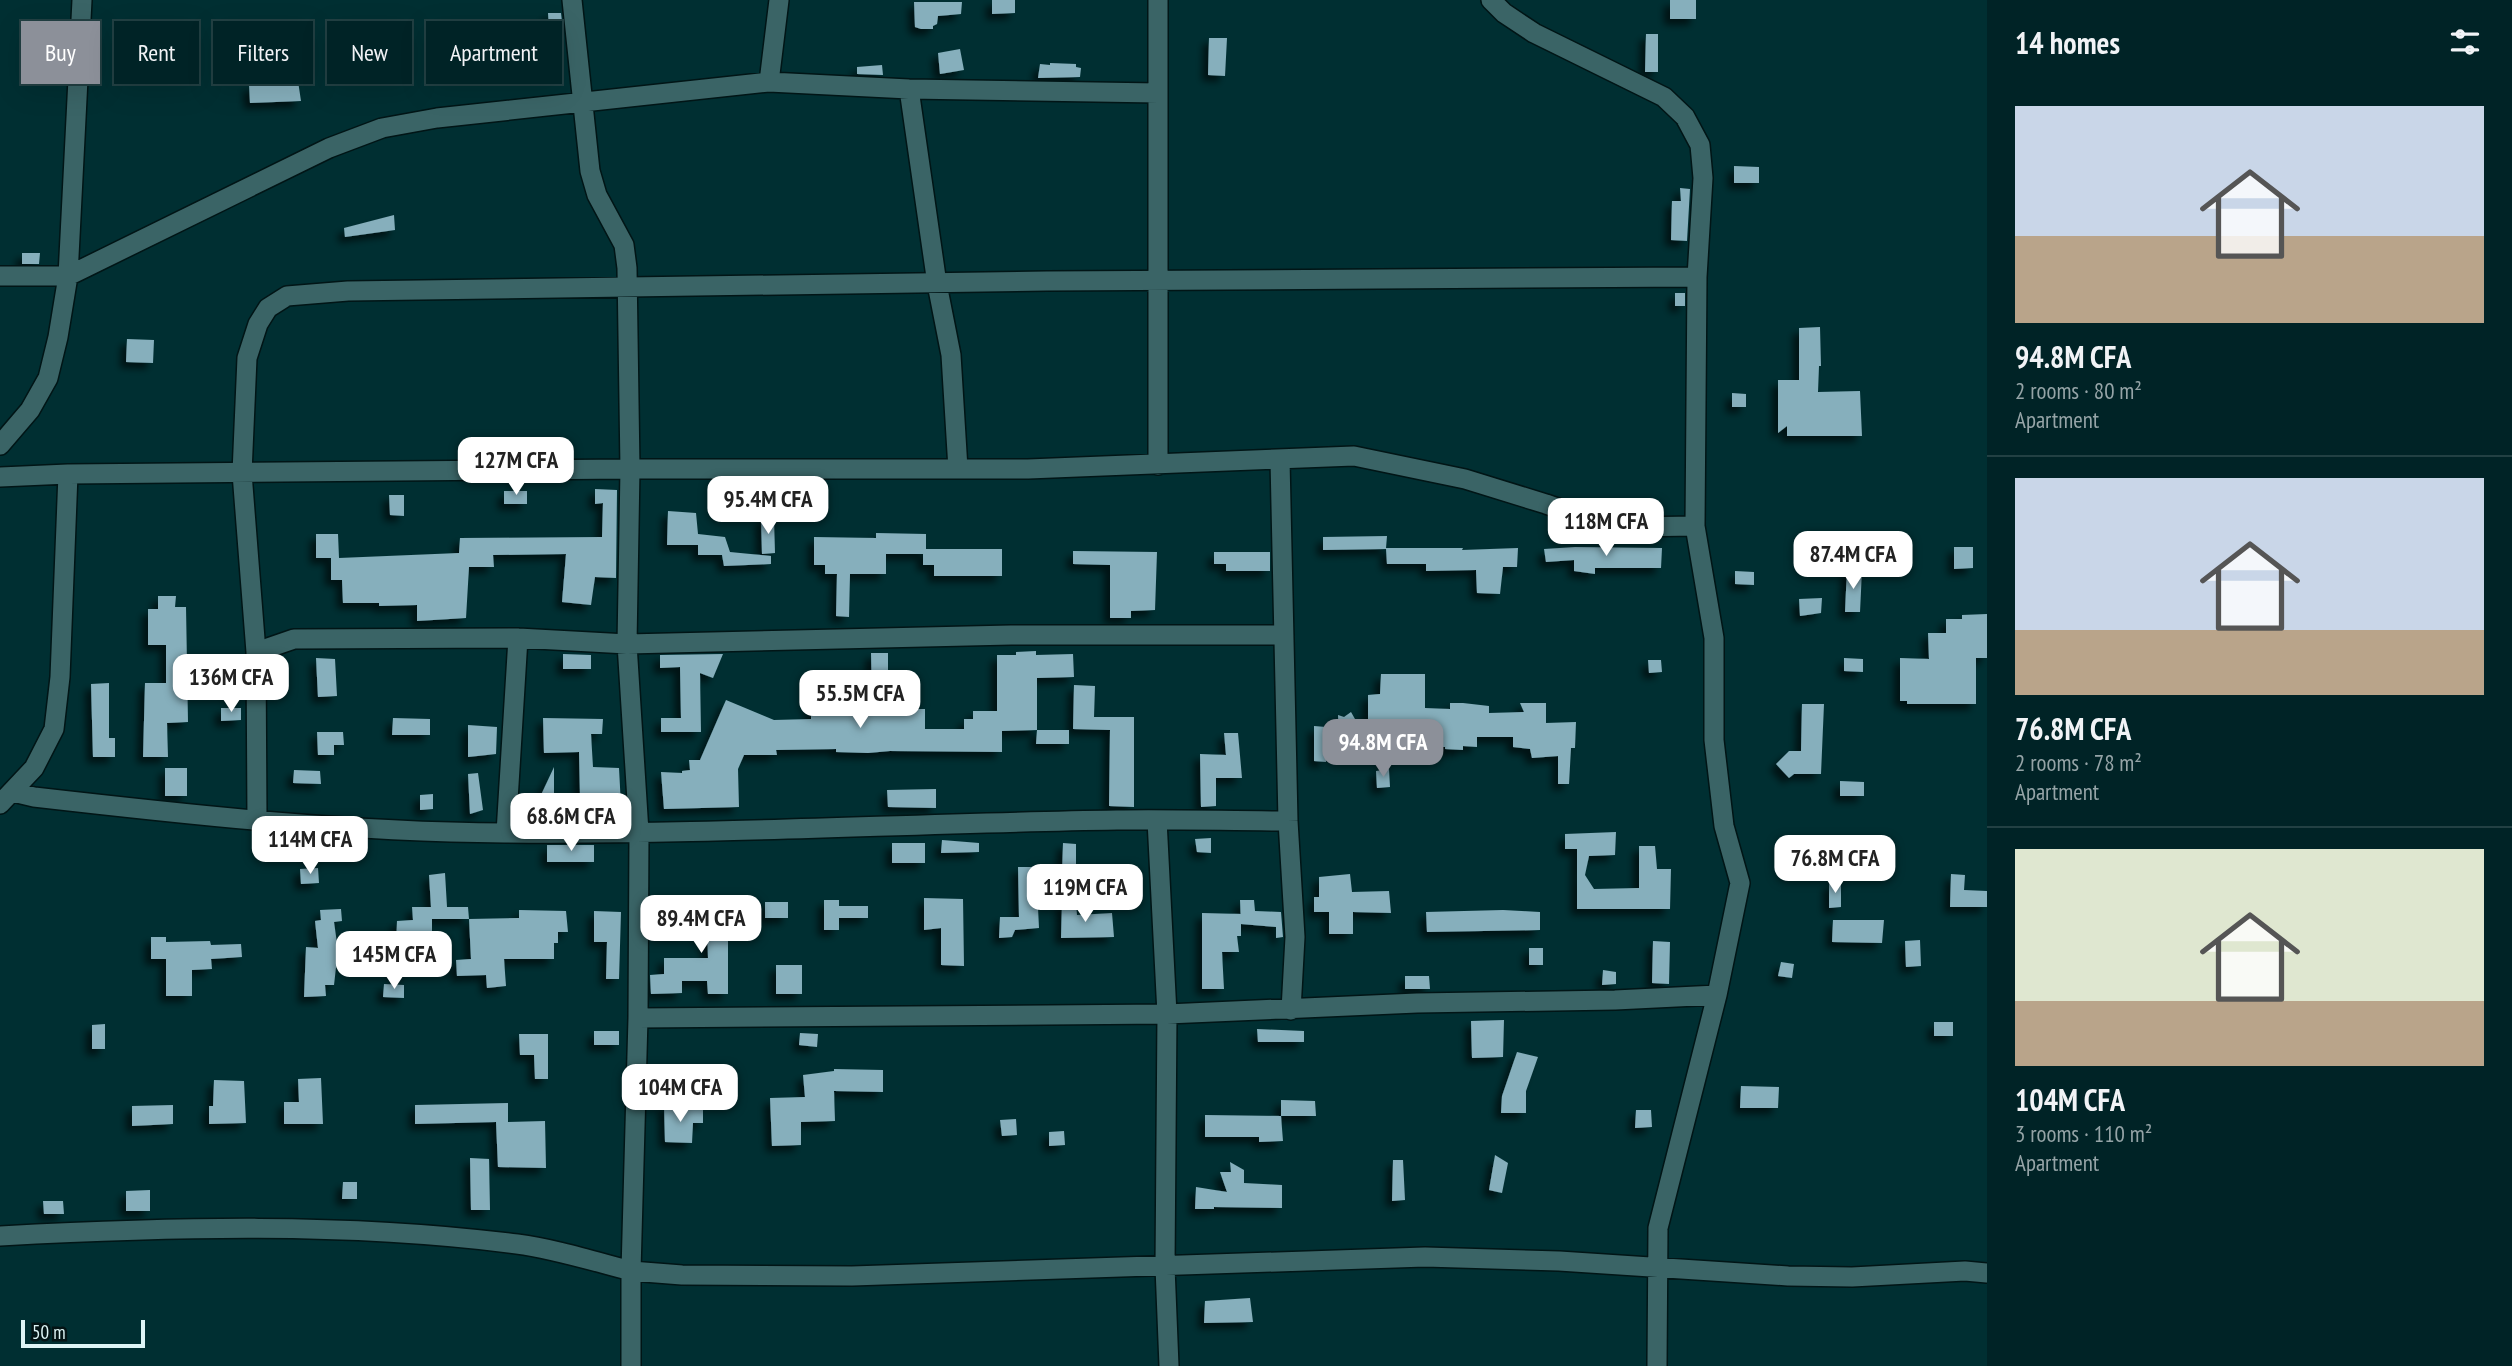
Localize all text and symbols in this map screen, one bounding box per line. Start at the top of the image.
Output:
chip: Buy [21,21,100,84]
chip: Rent [114,21,199,84]
chip: Filters [213,21,313,84]
chip: New [327,21,412,84]
chip: Apartment [426,21,562,84]
text: 14 homes [2015,23,2120,62]
icon: filters [2446,23,2484,61]
icon: home [2187,151,2313,277]
text: 94.8M CFA [2015,337,2131,376]
text: 2 rooms · 80 m² [2015,376,2142,405]
text: Apartment [2015,405,2099,434]
pin: 127M CFA [444,438,588,497]
text: 127M CFA [474,445,558,474]
pin: 95.4M CFA [688,476,848,536]
text: 95.4M CFA [723,484,813,513]
pin: 118M CFA [1534,498,1678,558]
text: 118M CFA [1564,506,1648,535]
icon: home [2187,523,2313,649]
pin: 87.4M CFA [1773,532,1933,591]
text: 87.4M CFA [1810,539,1896,568]
pin: 136M CFA [159,654,303,714]
text: 136M CFA [189,662,273,691]
pin: 55.5M CFA [780,670,940,730]
text: 55.5M CFA [815,678,905,707]
text: 76.8M CFA [2015,709,2131,748]
pin: 94.8M CFA [1303,720,1463,779]
text: 94.8M CFA [1338,727,1428,756]
text: 2 rooms · 78 m² [2015,748,2142,777]
text: Apartment [2015,777,2099,806]
pin: 68.6M CFA [491,794,651,853]
text: 68.6M CFA [526,801,616,830]
pin: 114M CFA [238,816,382,876]
text: 114M CFA [268,824,352,853]
pin: 76.8M CFA [1755,836,1915,895]
text: 76.8M CFA [1790,843,1880,872]
pin: 119M CFA [1013,864,1157,924]
text: 119M CFA [1043,872,1127,901]
icon: home [2187,894,2313,1020]
pin: 89.4M CFA [621,895,781,955]
text: 89.4M CFA [656,903,746,932]
pin: 145M CFA [322,932,466,991]
text: 145M CFA [352,939,436,968]
pin: 104M CFA [608,1064,752,1124]
text: 104M CFA [638,1072,722,1101]
text: 104M CFA [2015,1080,2125,1119]
text: 3 rooms · 110 m² [2015,1119,2152,1148]
text: Apartment [2015,1148,2099,1177]
scale bar [21,1317,145,1349]
text: 50 m [32,1320,66,1344]

